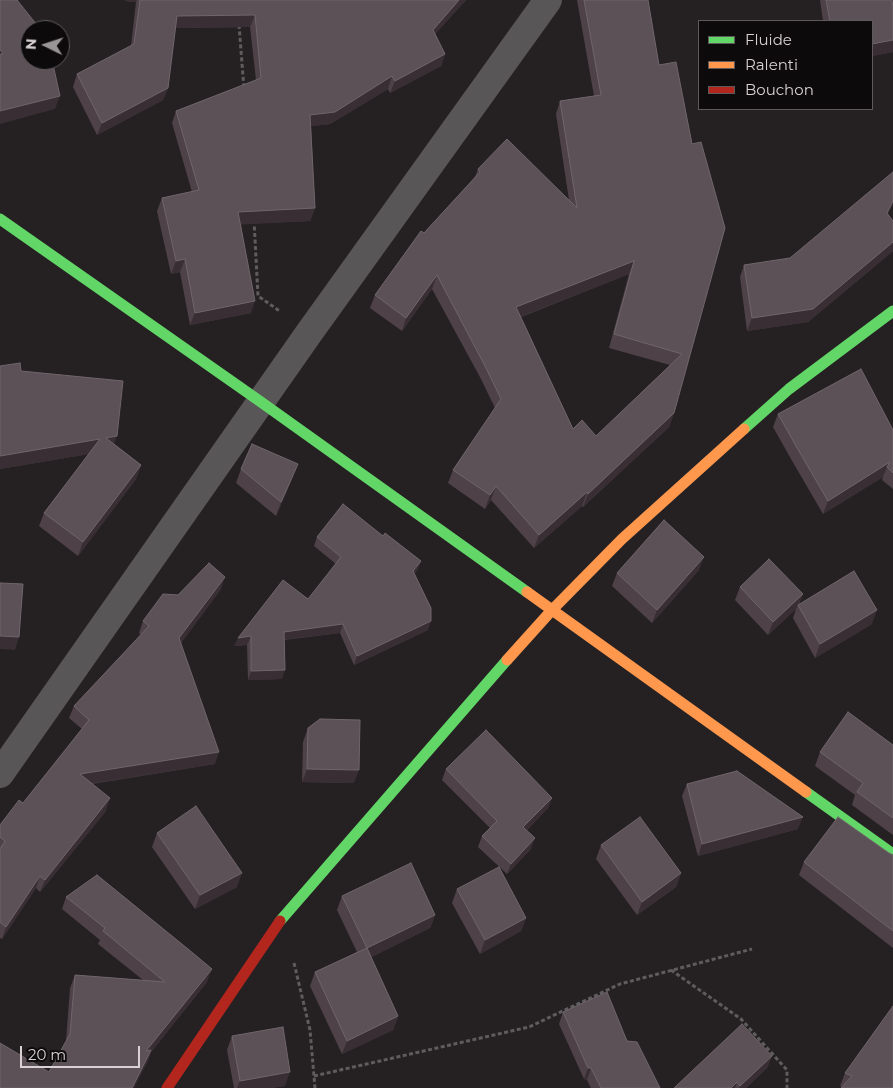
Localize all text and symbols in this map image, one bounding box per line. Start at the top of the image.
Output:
north arrow [20,20,70,70]
legend [698,20,873,110]
text: Fluide [745,30,792,49]
text: N [22,38,40,50]
text: Ralenti [745,55,798,74]
text: Bouchon [745,80,814,99]
scale bar [22,1036,142,1068]
text: 20 m [28,1045,66,1064]

